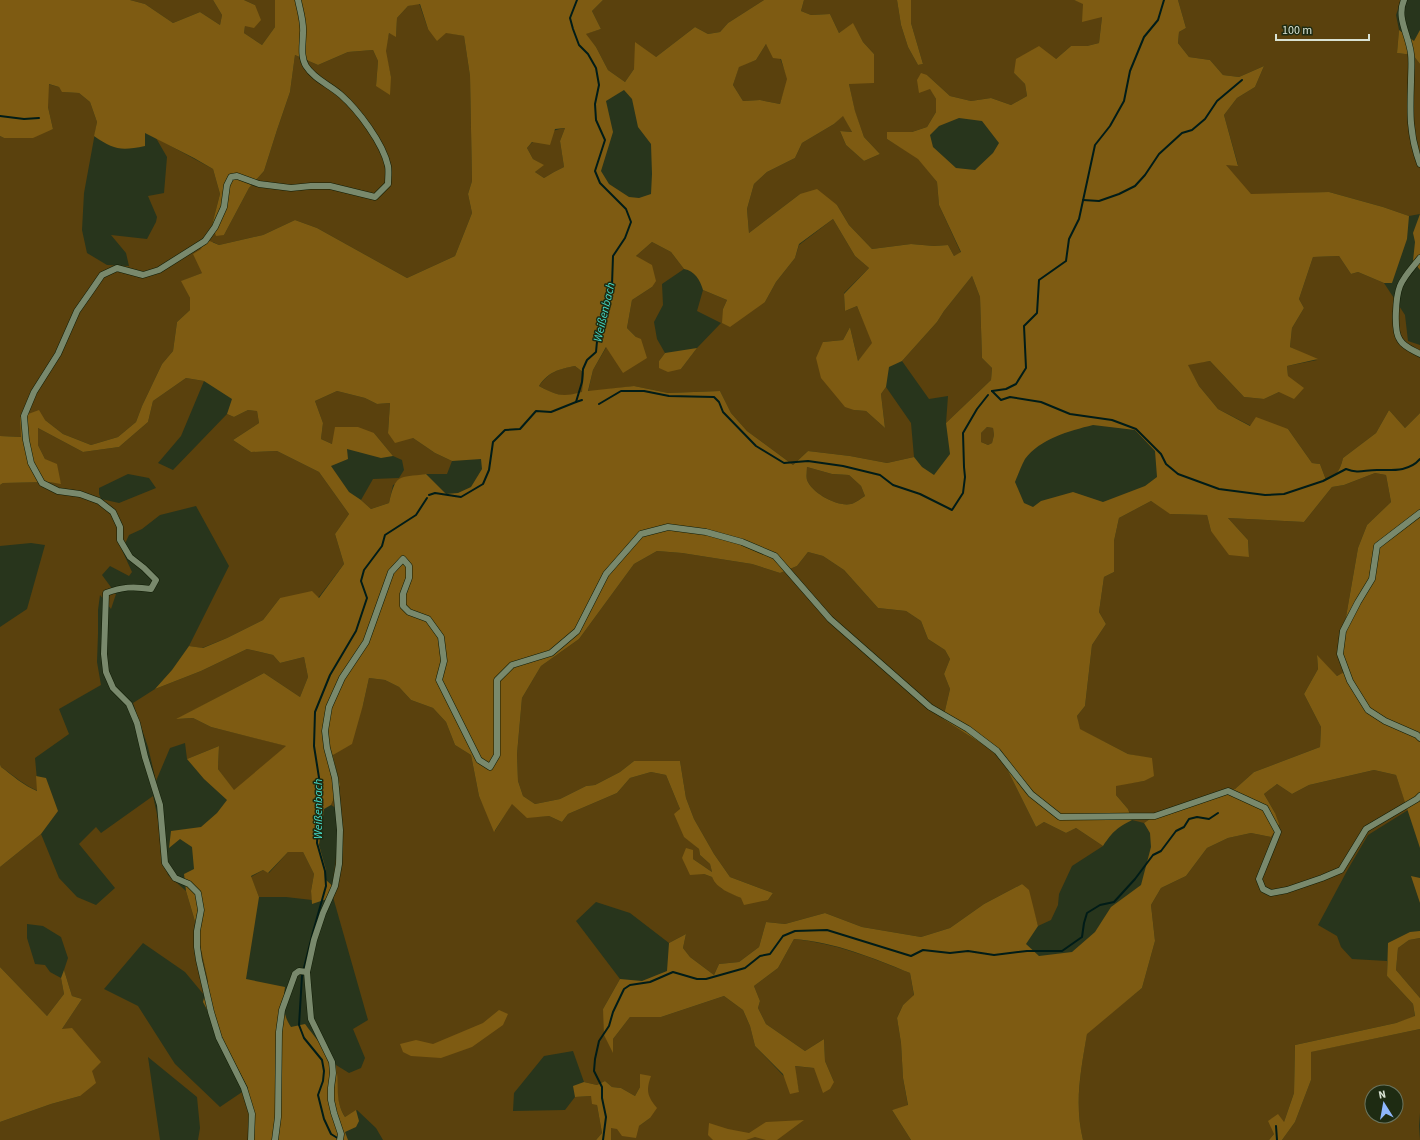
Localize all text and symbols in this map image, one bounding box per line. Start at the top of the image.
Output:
scale bar [1276,16,1369,42]
text: 100 m [1282,22,1312,39]
water label: Weißenbach [589,281,620,344]
water label: Weißenbach [310,779,327,839]
north arrow [1364,1084,1404,1124]
text: N [1377,1087,1387,1103]

